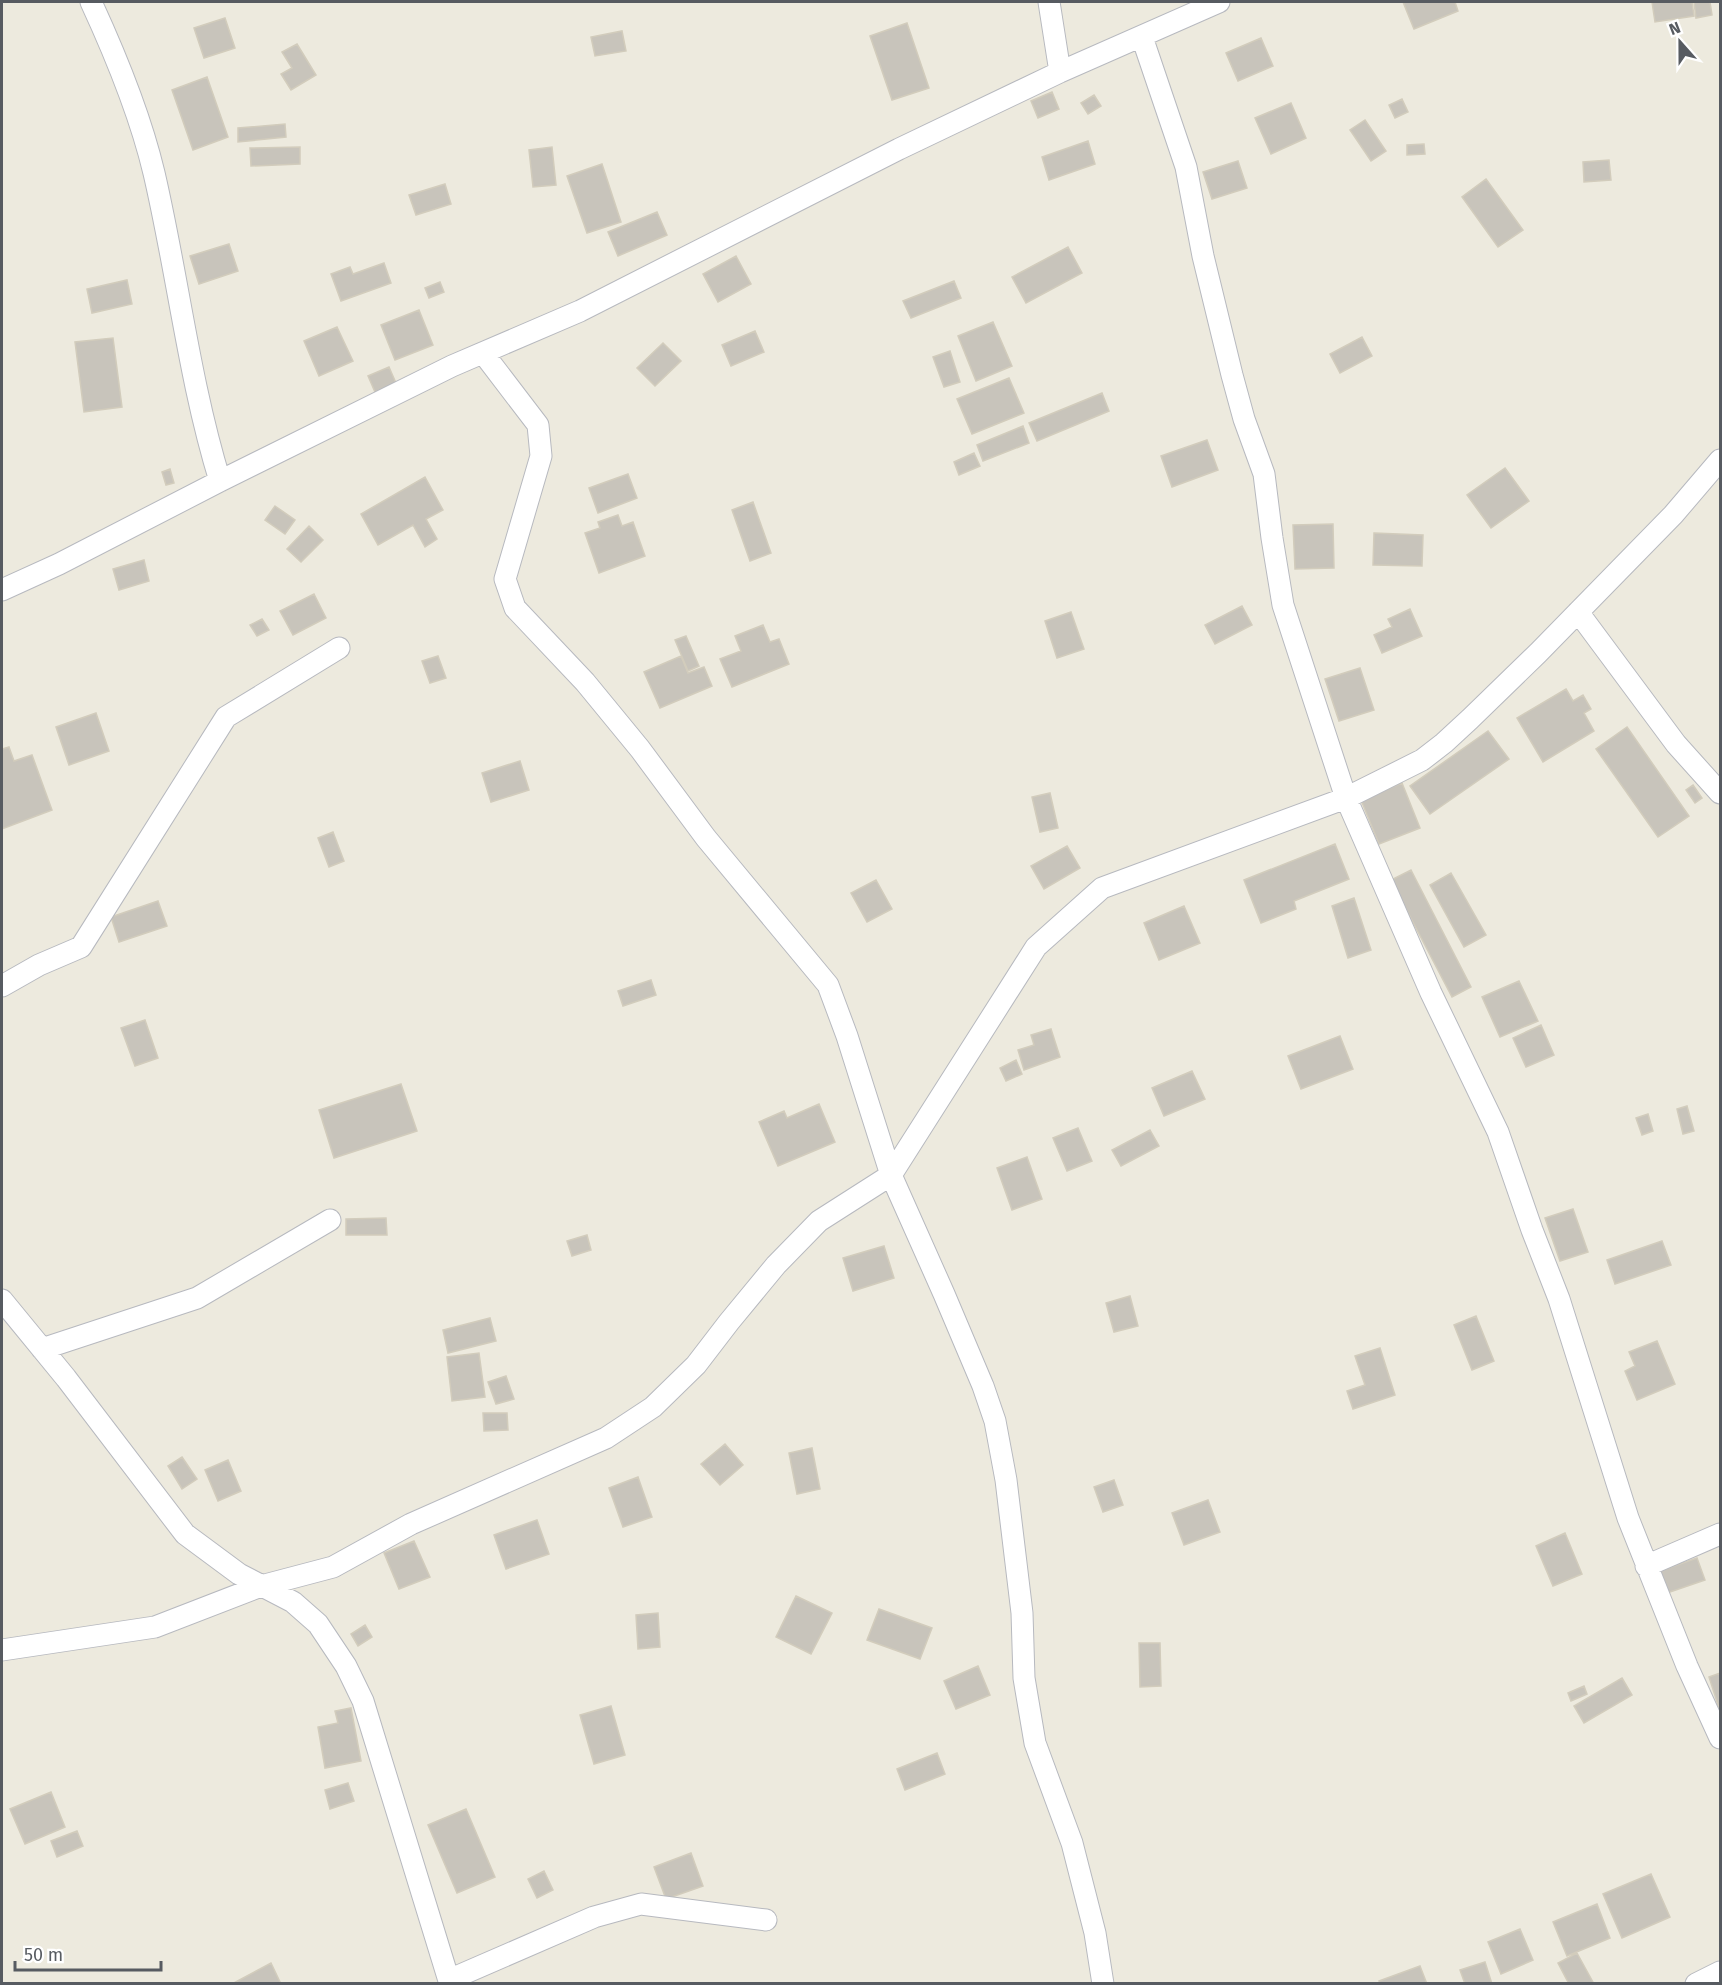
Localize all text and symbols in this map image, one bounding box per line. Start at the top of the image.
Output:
north arrow [1650,12,1710,72]
text: N [1666,18,1683,39]
scale bar [15,1934,160,1972]
text: 50 m [24,1944,63,1966]

